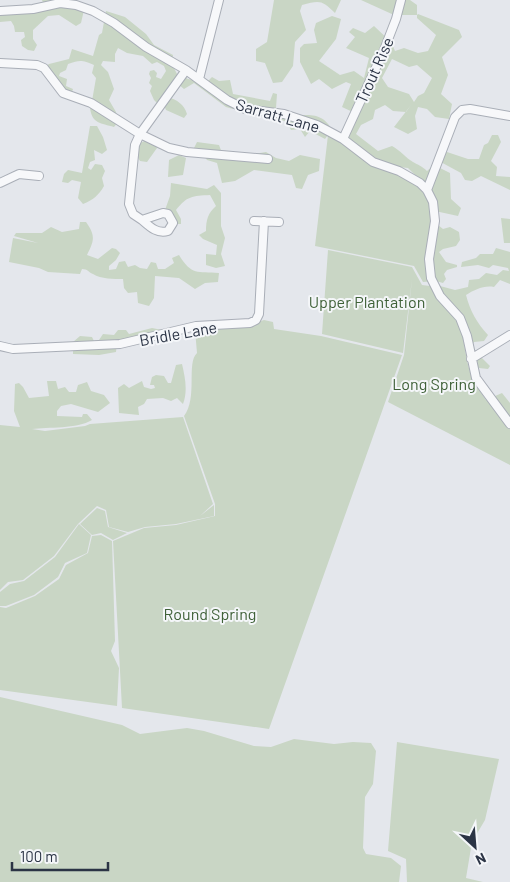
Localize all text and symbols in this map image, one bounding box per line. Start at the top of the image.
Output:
street label: Trout Rise [351,34,397,106]
street label: Sarratt Lane [234,94,322,136]
park label: Upper Plantation [309,292,425,311]
street label: Bridle Lane [138,317,218,349]
park label: Long Spring [392,374,476,393]
park label: Round Spring [164,604,256,623]
north arrow [450,822,500,872]
scale bar [12,840,109,872]
text: 100 m [20,847,58,865]
text: N [473,849,489,869]

